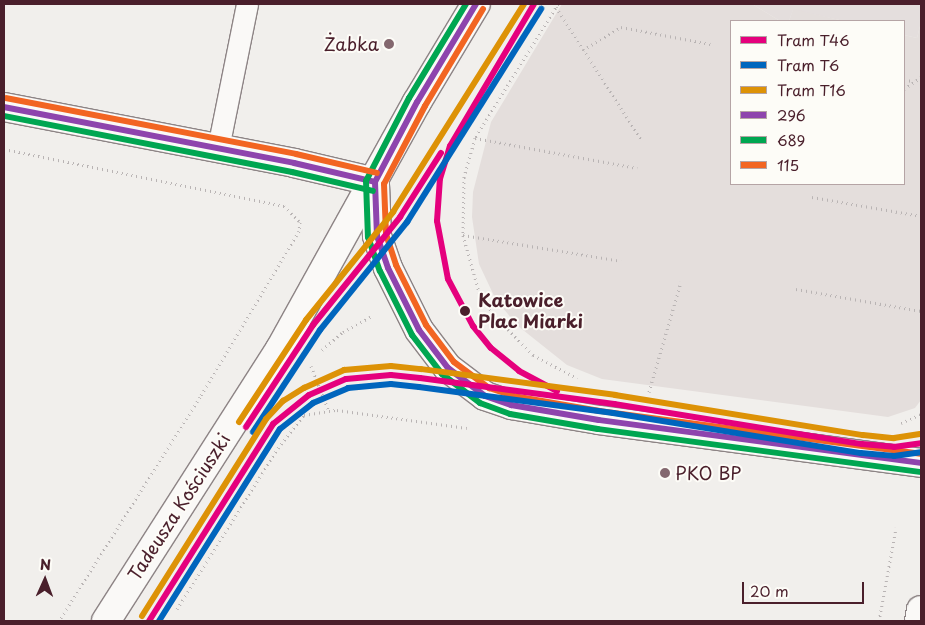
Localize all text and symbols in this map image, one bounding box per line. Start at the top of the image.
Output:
legend [730,20,905,185]
text: Tram T46 [777,28,850,51]
place label: Żabka [324,33,379,55]
marker: Żabka [383,38,395,50]
text: Tram T6 [777,53,839,76]
text: Tram T16 [777,78,846,101]
text: 296 [777,103,806,126]
text: 689 [777,128,805,151]
text: 115 [777,153,799,176]
place label: Katowice Plac Miarki [478,290,584,332]
marker: Katowice Plac Miarki [456,302,474,320]
street label: Tadeusza Kościuszki [123,429,235,585]
place label: PKO BP [675,462,741,484]
marker: PKO BP [659,467,671,479]
text: N [40,554,51,575]
north arrow [20,555,70,605]
scale bar [745,572,868,604]
text: 20 m [750,579,789,602]

